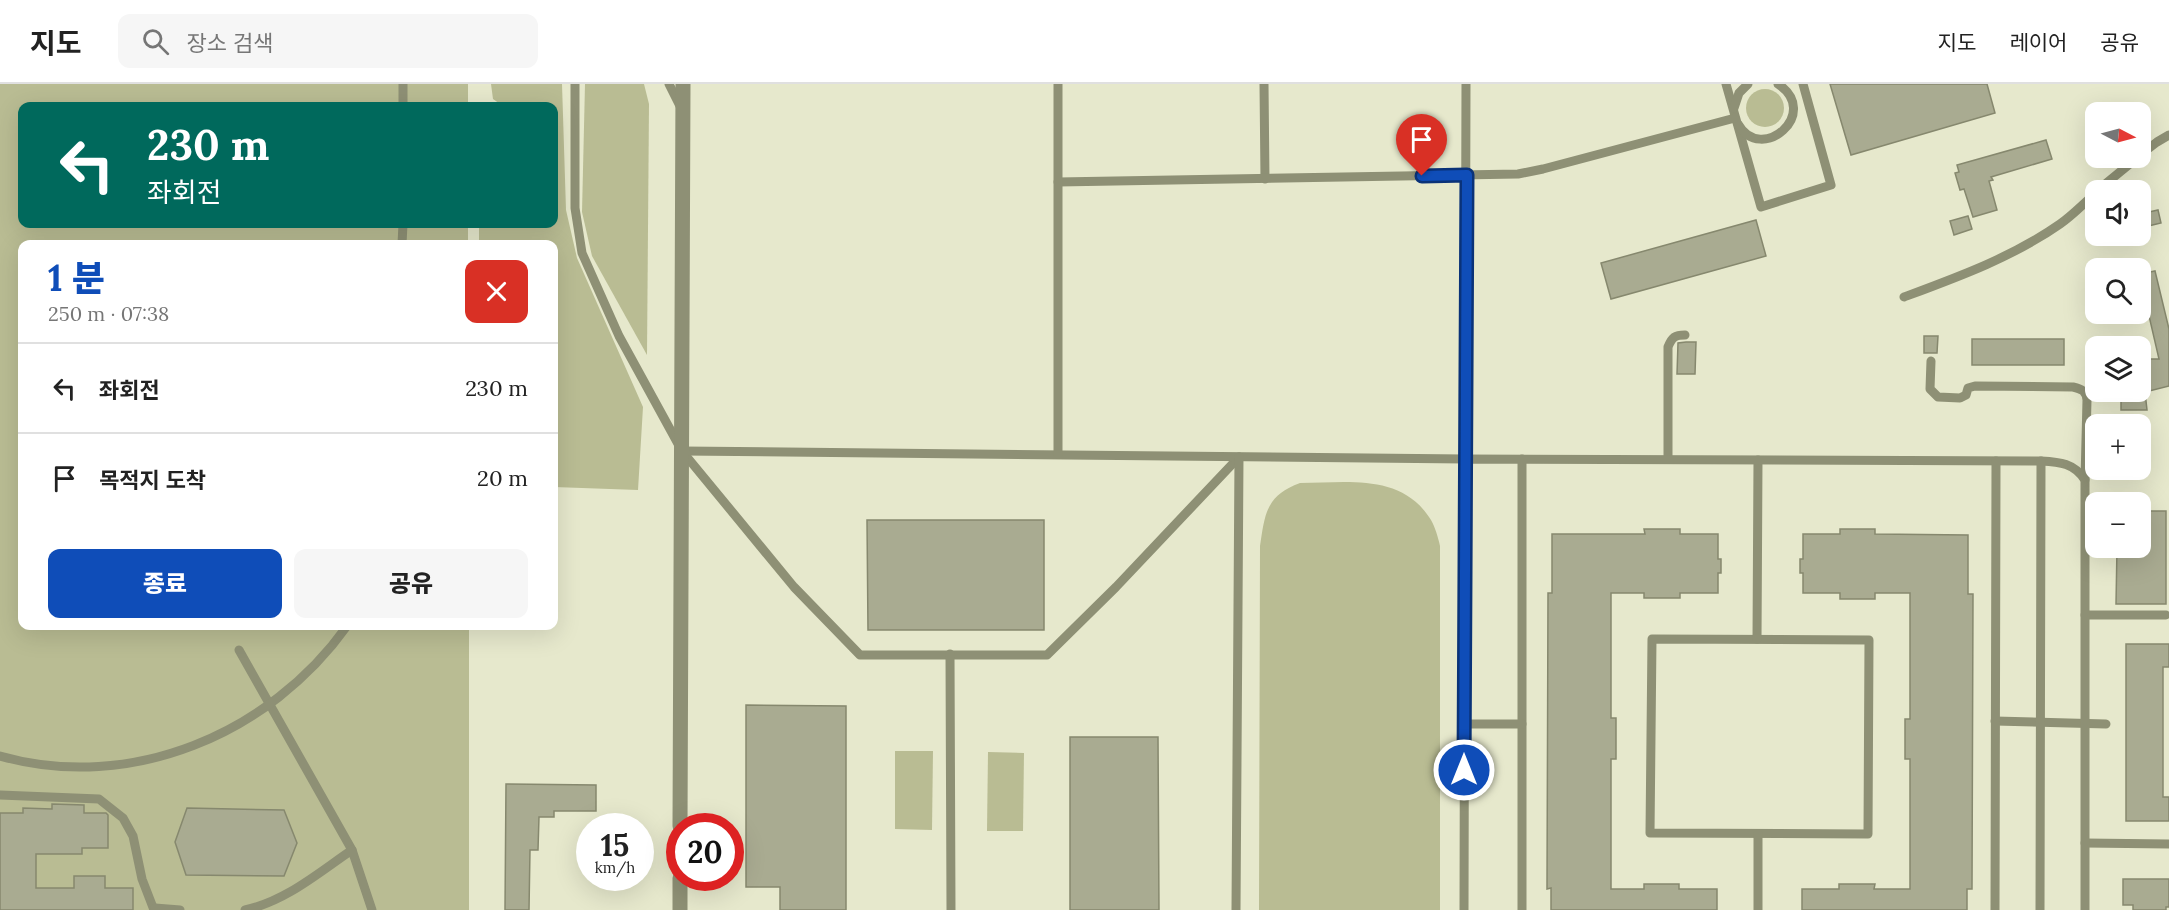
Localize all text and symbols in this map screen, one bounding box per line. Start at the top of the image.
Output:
search box [118,14,538,68]
text: 지도 [30,25,82,61]
icon: search [139,25,172,58]
text: 장소 검색 [187,29,273,57]
text: 지도 [1938,29,1976,56]
text: 레이어 [2009,29,2067,56]
text: 공유 [2100,29,2139,56]
north arrow [2085,102,2151,168]
map controls [2085,102,2151,558]
pin [1396,114,1447,176]
text: 230 m [147,118,269,172]
icon: arrive [1405,123,1438,156]
icon: left [48,126,126,204]
text: 좌회전 [147,175,222,209]
button: sound [2085,180,2151,246]
text: 1 분 [48,255,105,301]
button: search [2085,258,2151,324]
button: close [465,260,528,323]
text: 250 m · 07:38 [48,301,169,326]
button: layers [2085,336,2151,402]
icon: left [48,372,81,405]
text: 230 m [465,374,528,402]
text: 좌회전 [99,376,160,404]
button: + [2085,414,2151,480]
icon: arrive [48,462,81,495]
text: 20 m [477,464,528,492]
text: 목적지 도착 [99,466,206,494]
button: − [2085,492,2151,558]
button: 종료 [48,549,282,618]
button: 공유 [294,549,528,618]
position arrow [1432,738,1496,802]
speed limit sign: 20 [666,813,744,891]
text: 15 [601,826,629,864]
text: km/h [595,858,635,877]

